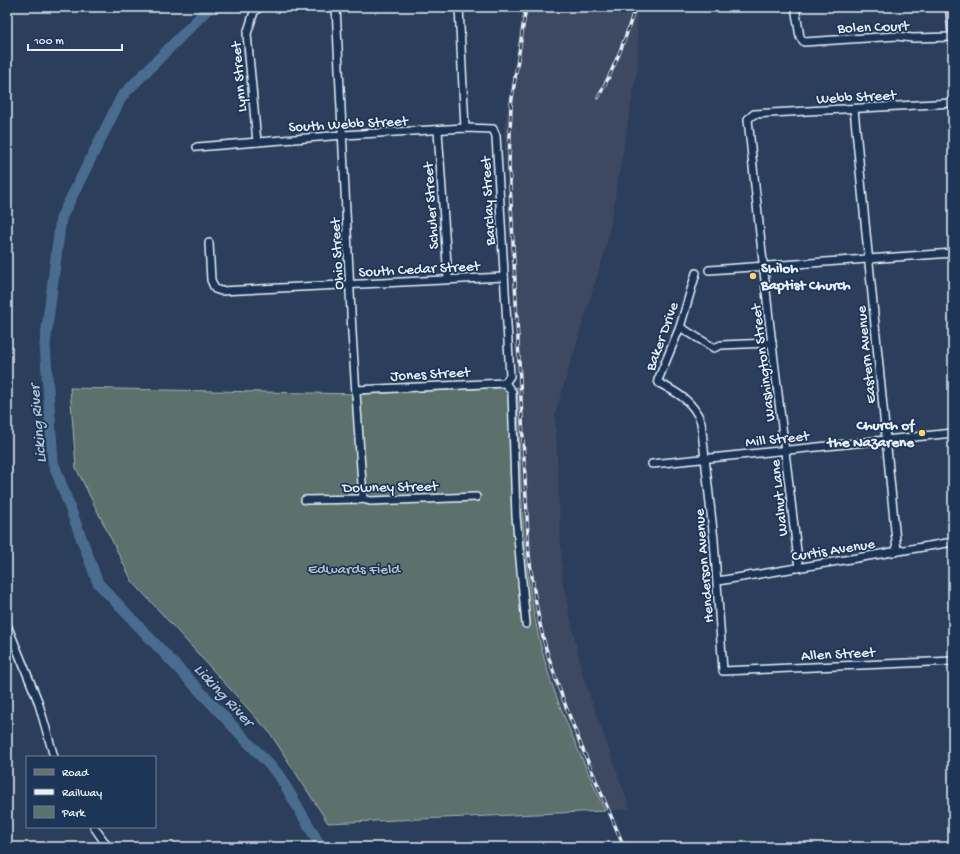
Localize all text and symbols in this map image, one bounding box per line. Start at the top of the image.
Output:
street label: Bolen Court [836,18,911,38]
scale bar [28,26,122,52]
text: 100 m [33,35,64,49]
street label: Lynn Street [228,39,252,113]
street label: Webb Street [816,87,898,109]
street label: South Webb Street [288,113,410,137]
street label: Barclay Street [478,154,500,247]
street label: Schuler Street [420,160,444,250]
street label: Ohio Street [327,216,349,290]
street label: South Cedar Street [358,258,482,282]
place label: Shiloh Baptist Church [760,260,851,295]
marker: Shiloh Baptist Church [748,271,758,281]
street label: Baker Drive [642,300,684,375]
street label: Washington Street [748,301,780,422]
street label: Eastern Avenue [853,305,881,405]
street label: Jones Street [390,364,472,386]
water label: Licking River [26,380,52,464]
place label: Church of the Nazarene [826,417,915,452]
street label: Mill Street [745,428,812,452]
marker: Church of the Nazarene [917,428,927,438]
street label: Walnut Lane [767,458,793,537]
street label: Downey Street [341,478,440,498]
street label: Henderson Avenue [691,508,719,624]
street label: Curtis Avenue [790,535,876,566]
park label: Edwards Field [308,561,401,579]
street label: Allen Street [801,644,877,666]
water label: Licking River [189,661,258,734]
legend [26,756,156,828]
text: Road [62,767,89,781]
text: Railway [62,787,102,801]
text: Park [61,807,87,821]

